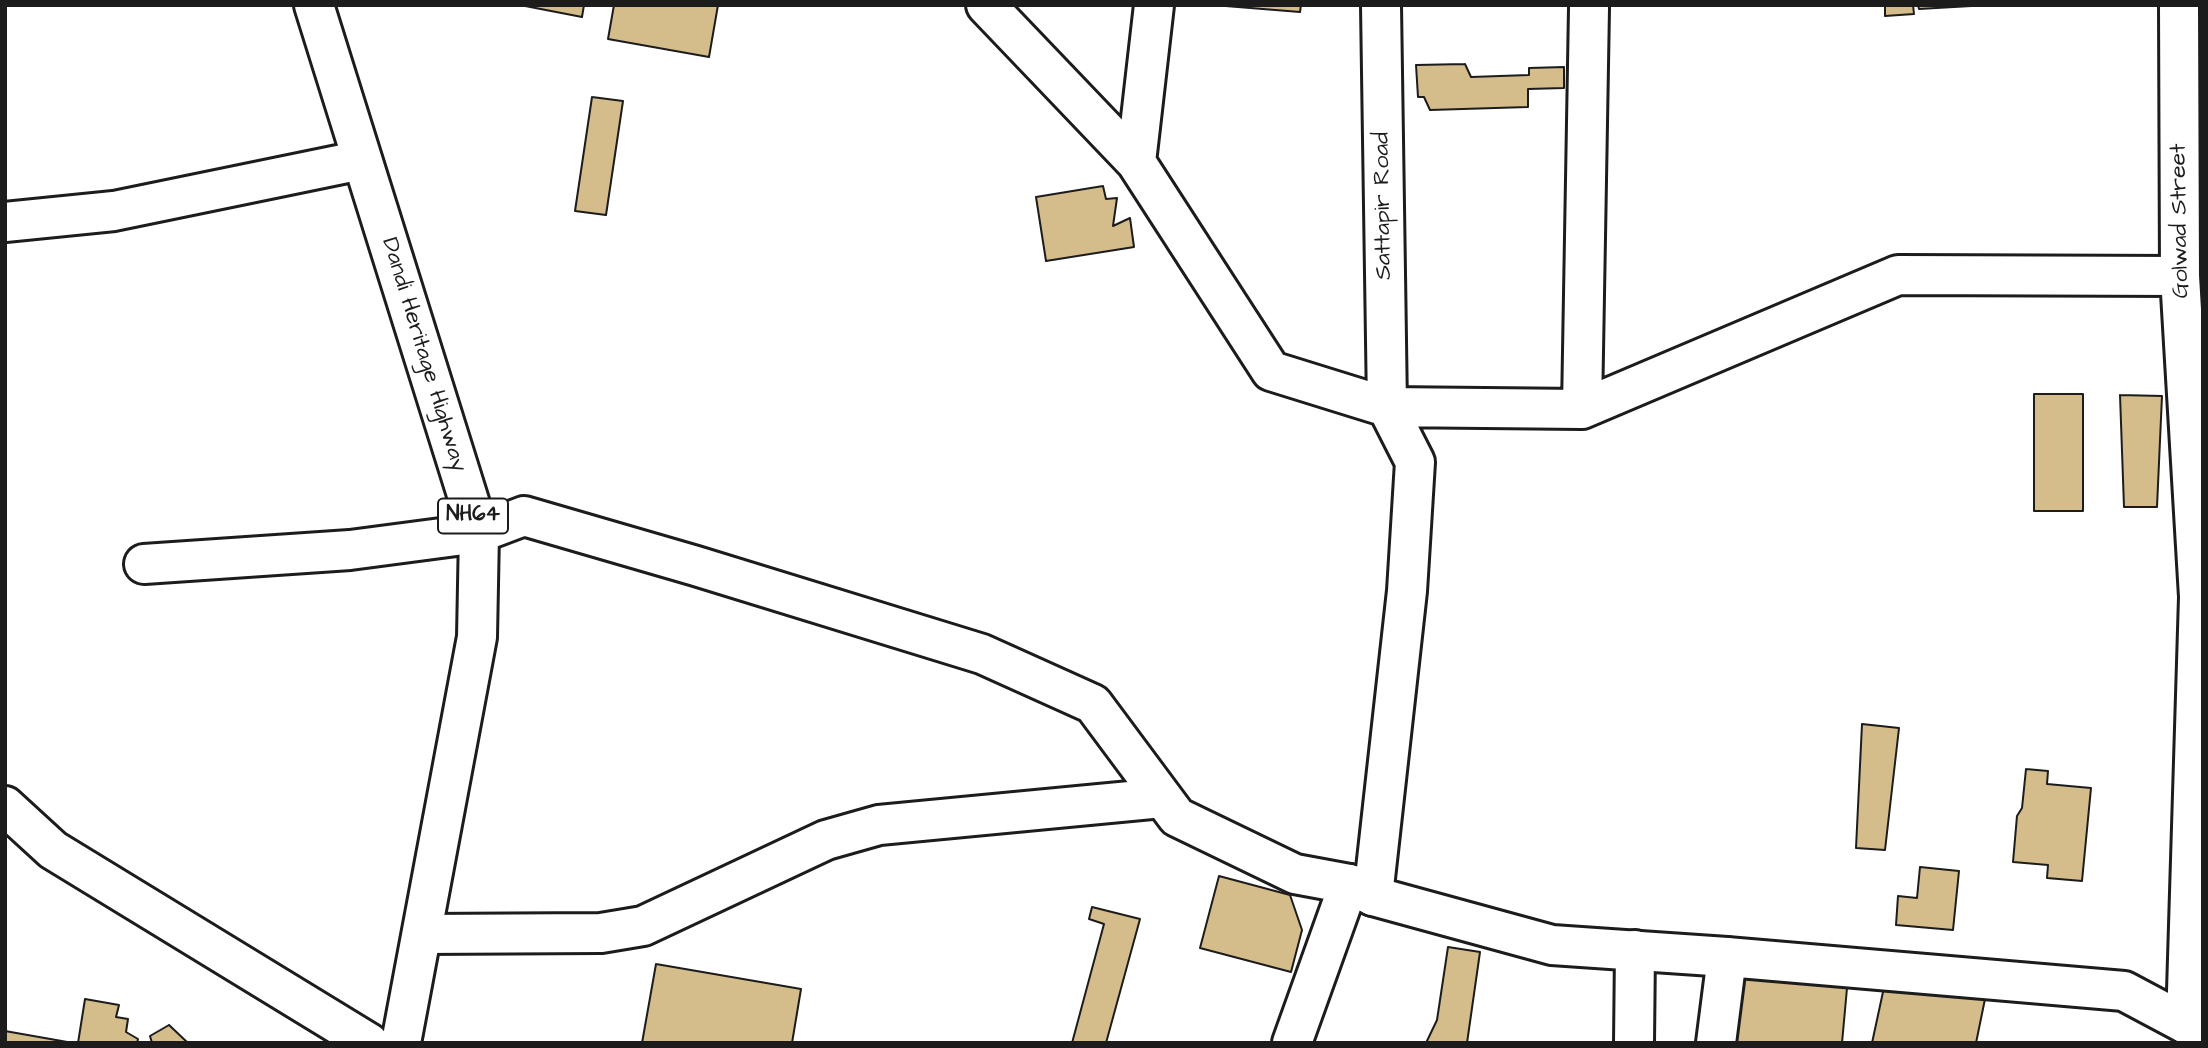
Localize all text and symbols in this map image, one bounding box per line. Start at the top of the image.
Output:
street label: Sattapir Road [1369,132,1399,280]
street label: Golwad Street [2166,143,2196,299]
street label: Dandi Heritage Highway [374,235,472,475]
road number: NH64 [438,498,508,534]

